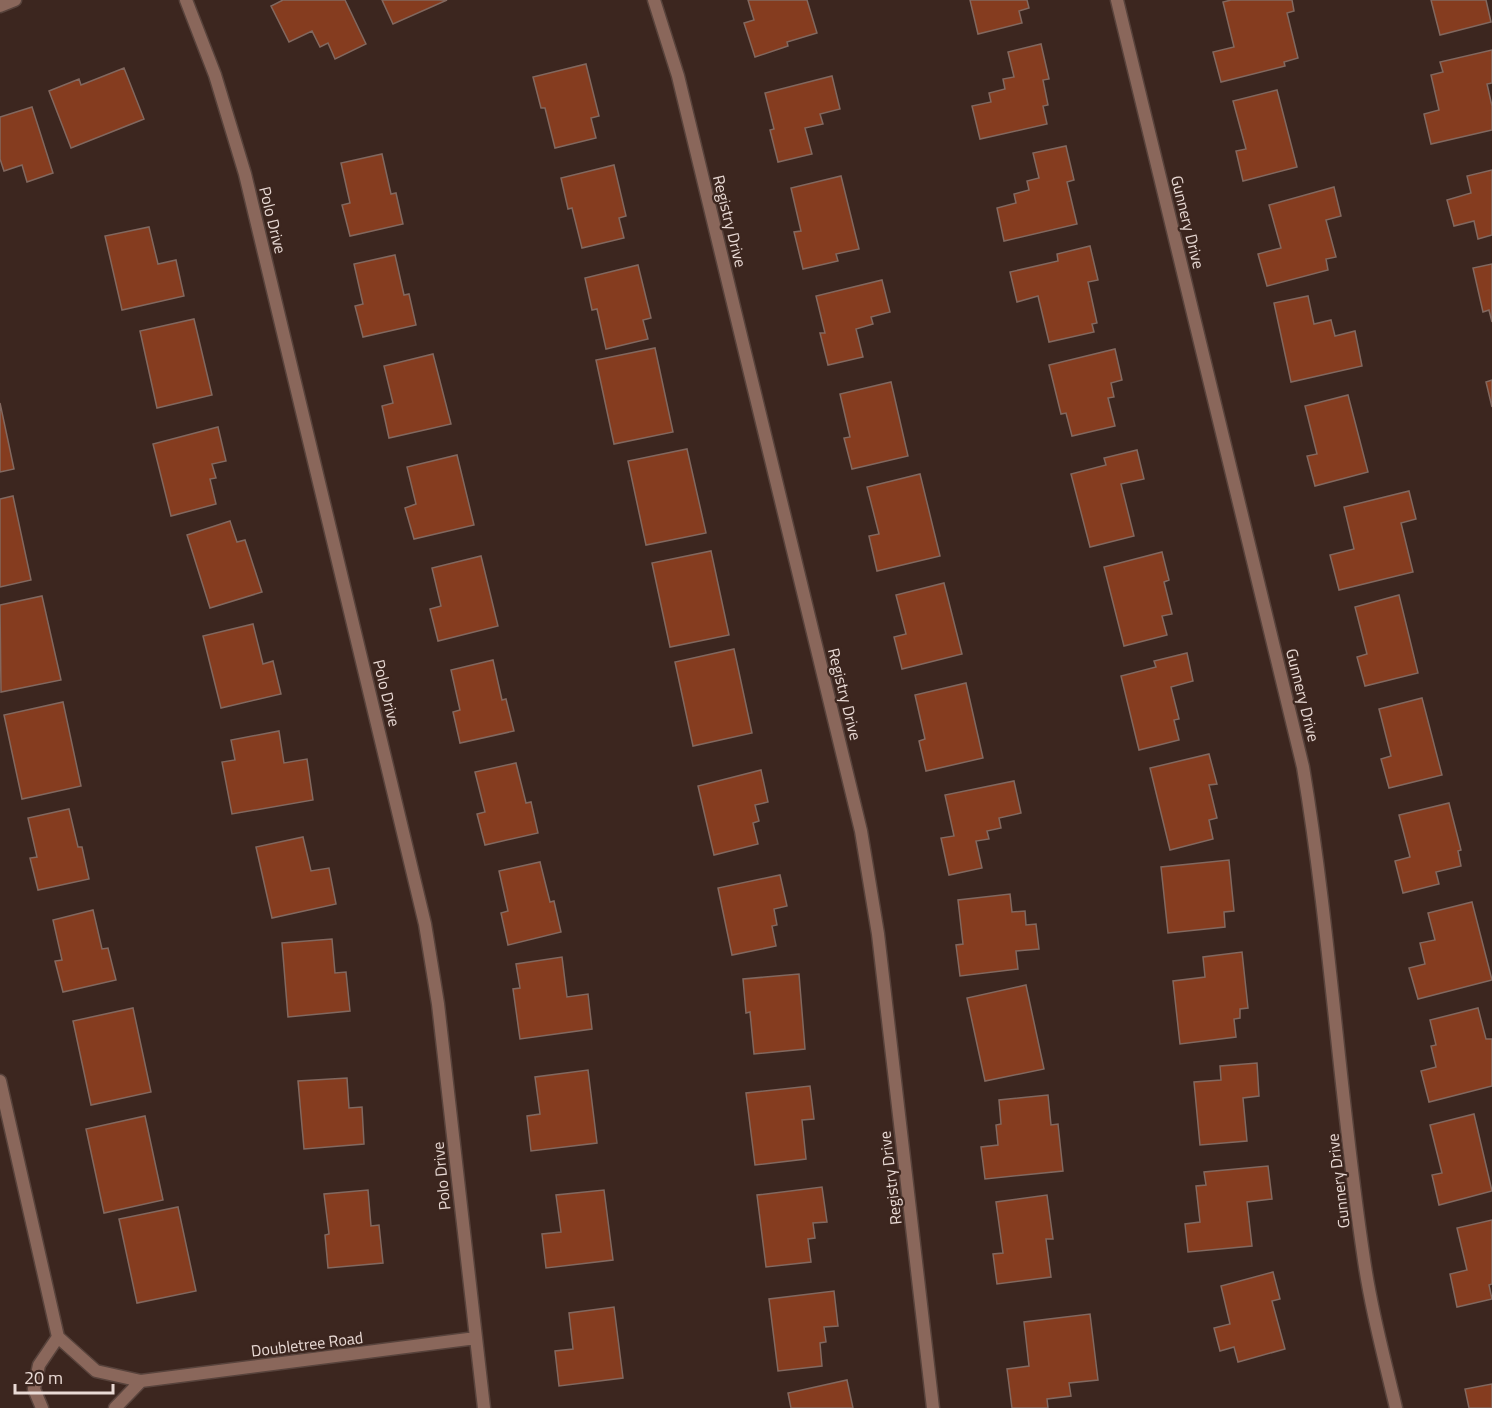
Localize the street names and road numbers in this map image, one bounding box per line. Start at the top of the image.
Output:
street label: Registry Drive [707,172,753,270]
street label: Gunnery Drive [1165,173,1211,271]
street label: Polo Drive [253,184,293,256]
street label: Registry Drive [822,645,868,743]
street label: Gunnery Drive [1280,646,1326,744]
street label: Polo Drive [367,657,407,729]
street label: Registry Drive [872,1130,908,1226]
street label: Gunnery Drive [1320,1132,1356,1230]
street label: Polo Drive [425,1141,457,1211]
street label: Doubletree Road [250,1325,364,1363]

